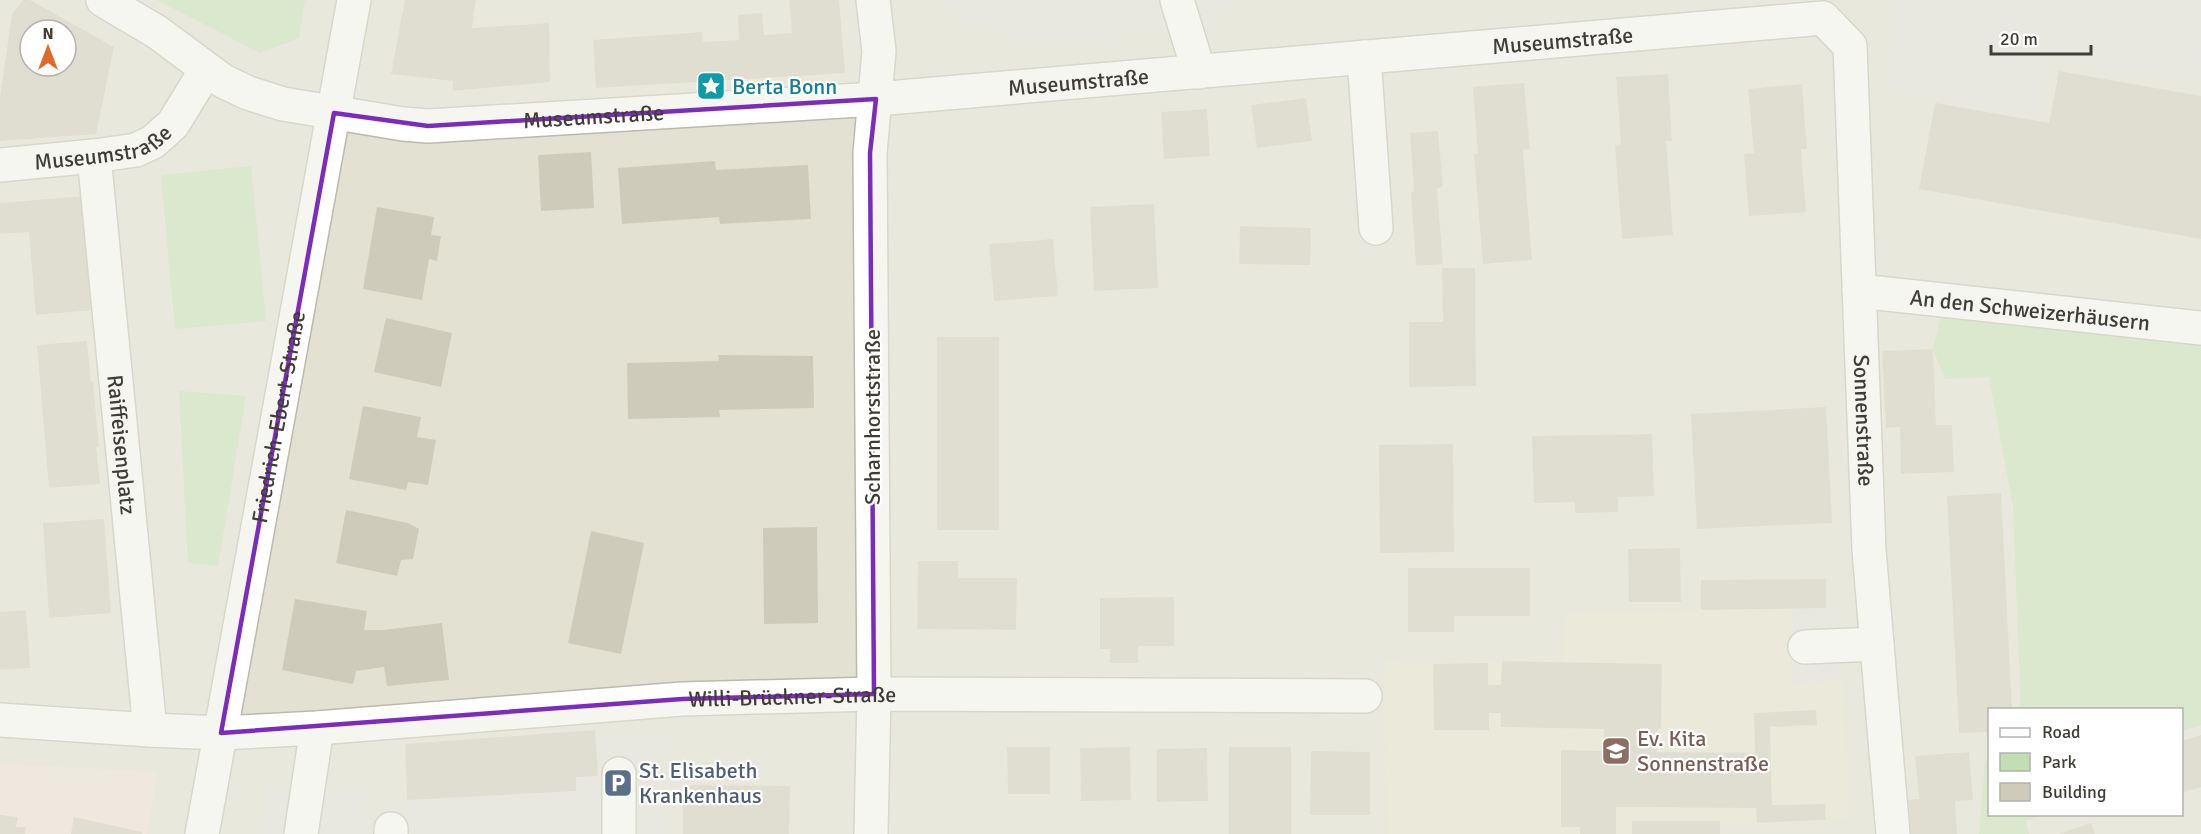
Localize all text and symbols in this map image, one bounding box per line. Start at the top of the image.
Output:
north arrow [18,18,78,78]
scale bar [1991,18,2092,56]
street label: Museumstraße [1491,21,1634,60]
text: N [42,24,54,44]
text: 20 m [2000,28,2038,50]
street label: Museumstraße [1007,62,1150,101]
place icon: Berta Bonn [695,70,727,102]
place label: Berta Bonn [732,73,837,100]
street label: Museumstraße [522,98,665,134]
street label: Museumstraße [33,119,177,175]
street label: An den Schweizerhäusern [1909,283,2151,336]
street label: Friedrich-Ebert-Straße [245,308,311,525]
street label: Scharnhorststraße [859,329,886,505]
street label: Sonnenstraße [1848,354,1880,487]
street label: Raiffeisenplatz [102,373,142,516]
street label: Willi-Brückner-Straße [688,680,896,712]
legend [1988,708,2183,816]
text: Road [2042,721,2081,743]
place label: Ev. Kita Sonnenstraße [1637,725,1769,777]
school or university icon: Ev. Kita Sonnenstraße [1600,735,1632,767]
text: Park [2042,751,2077,773]
place label: St. Elisabeth Krankenhaus [639,757,762,809]
parking icon: St. Elisabeth Krankenhaus [602,767,634,799]
text: Building [2042,781,2106,803]

